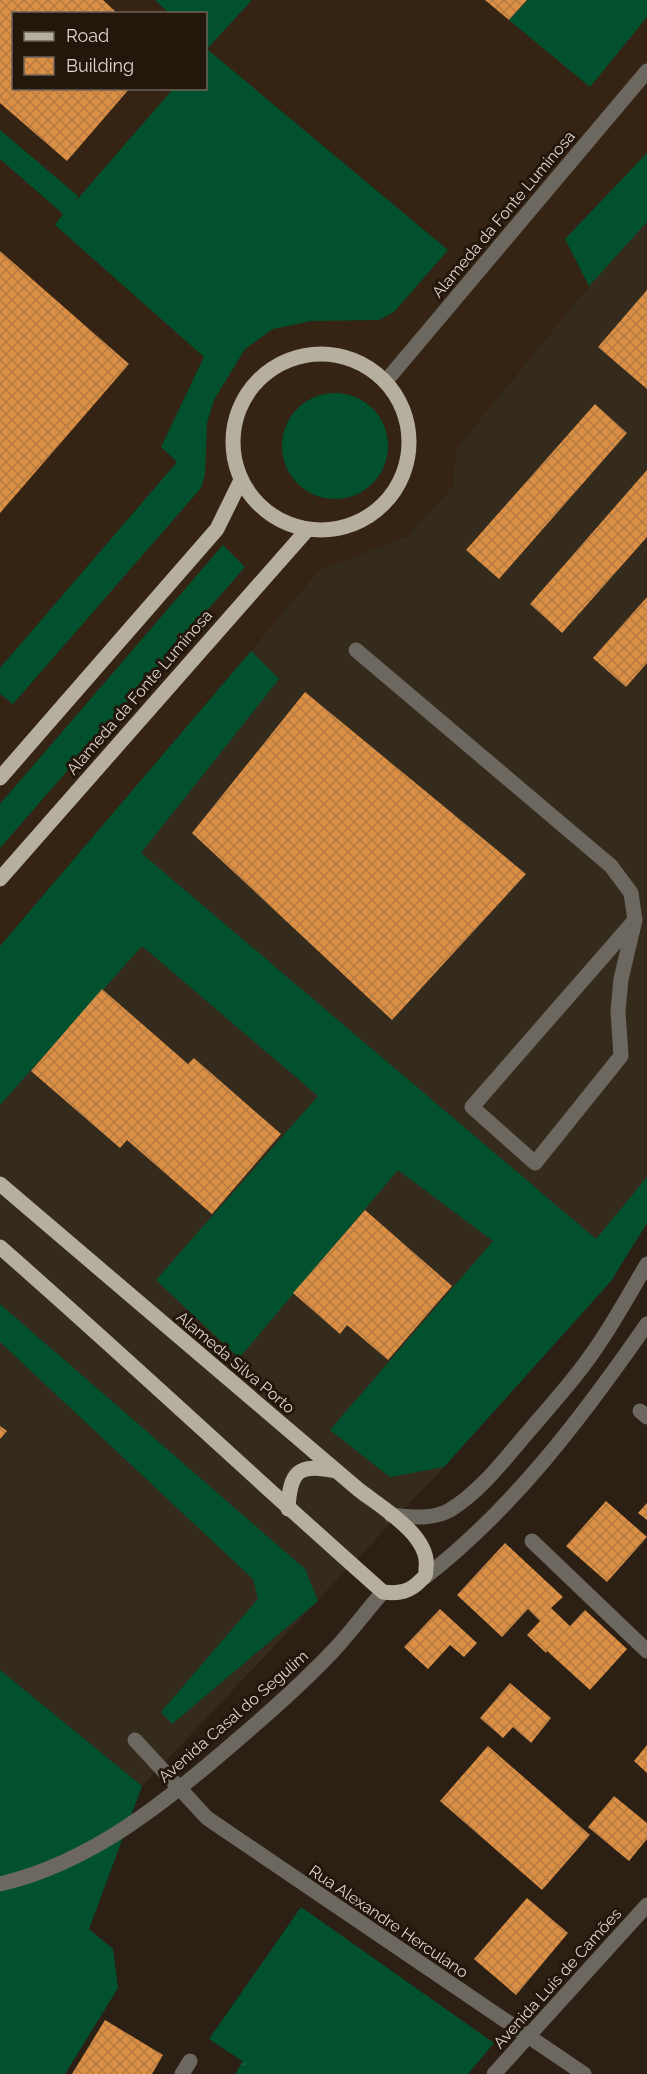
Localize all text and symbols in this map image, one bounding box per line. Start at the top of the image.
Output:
legend [12,12,207,90]
text: Road [66,25,109,46]
text: Building [66,55,134,76]
street label: Alameda da Fonte Luminosa [428,127,579,302]
street label: Alameda da Fonte Luminosa [63,606,216,779]
street label: Alameda Silva Porto [173,1307,299,1417]
street label: Avenida Casal do Segulim [155,1646,312,1787]
street label: Rua Alexandre Herculano [306,1861,472,1982]
street label: Avenida Luís de Camões [489,1904,626,2052]

